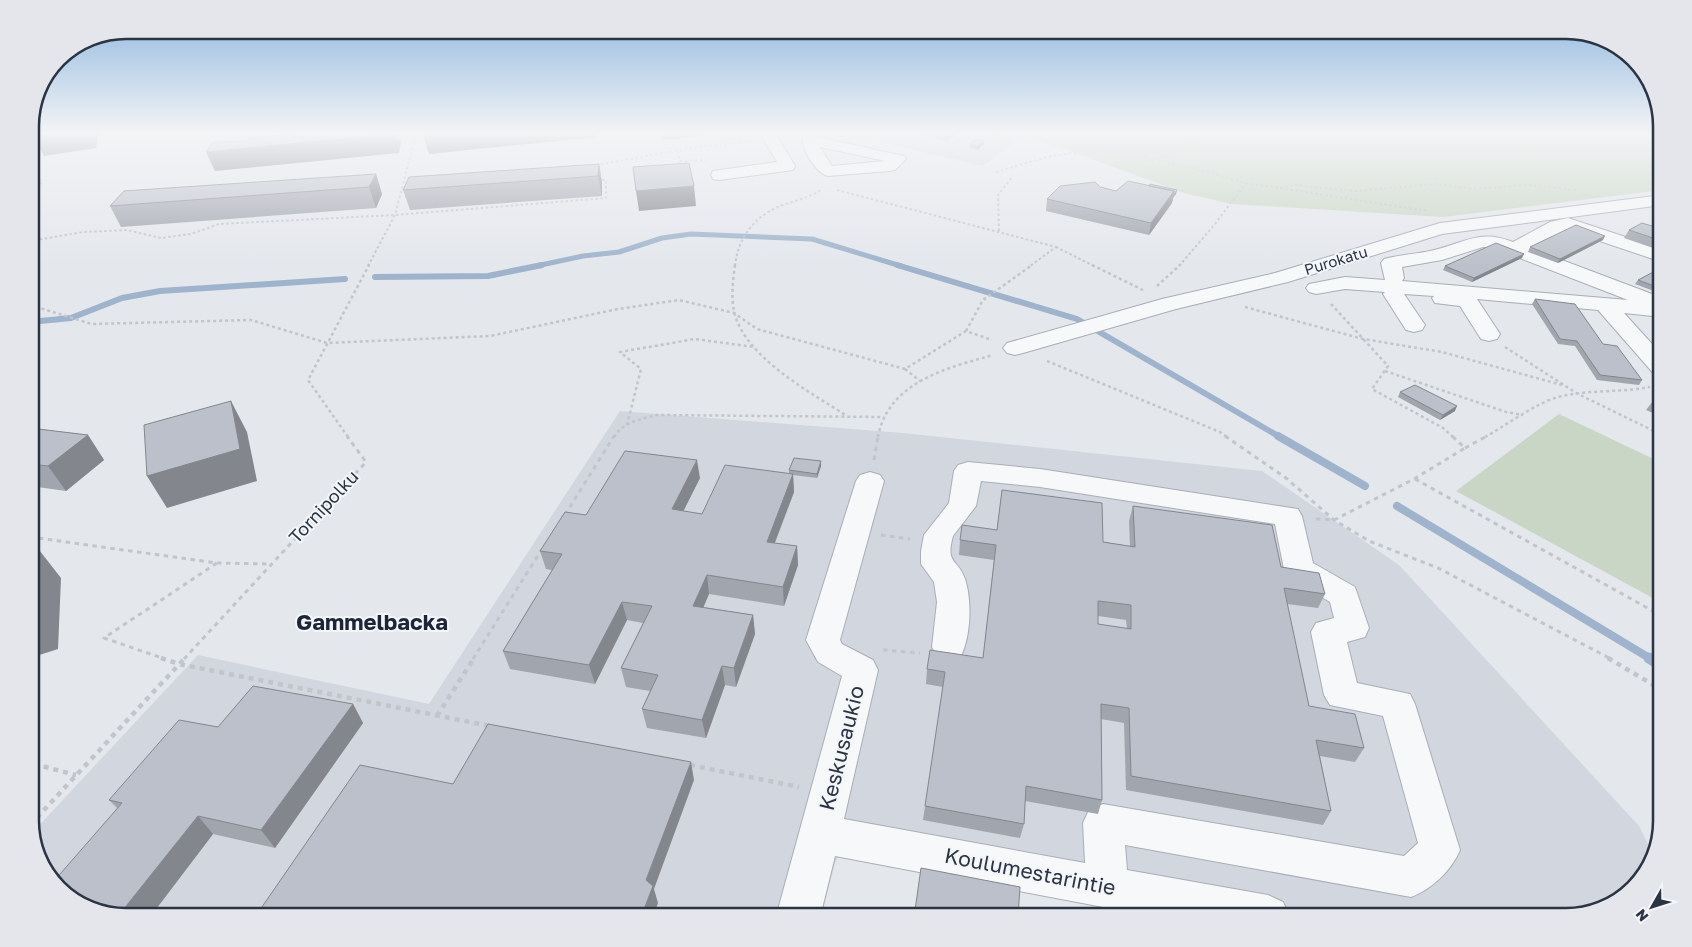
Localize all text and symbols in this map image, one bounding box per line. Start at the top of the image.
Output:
street label: Purokatu [1302,242,1370,278]
street label: Tornipolku [284,465,363,547]
district label: Gammelbacka [296,608,448,635]
street label: Keskusaukio [813,683,869,813]
street label: Koulumestarintie [942,842,1118,900]
north arrow [1627,882,1677,932]
text: N [1632,906,1651,925]

